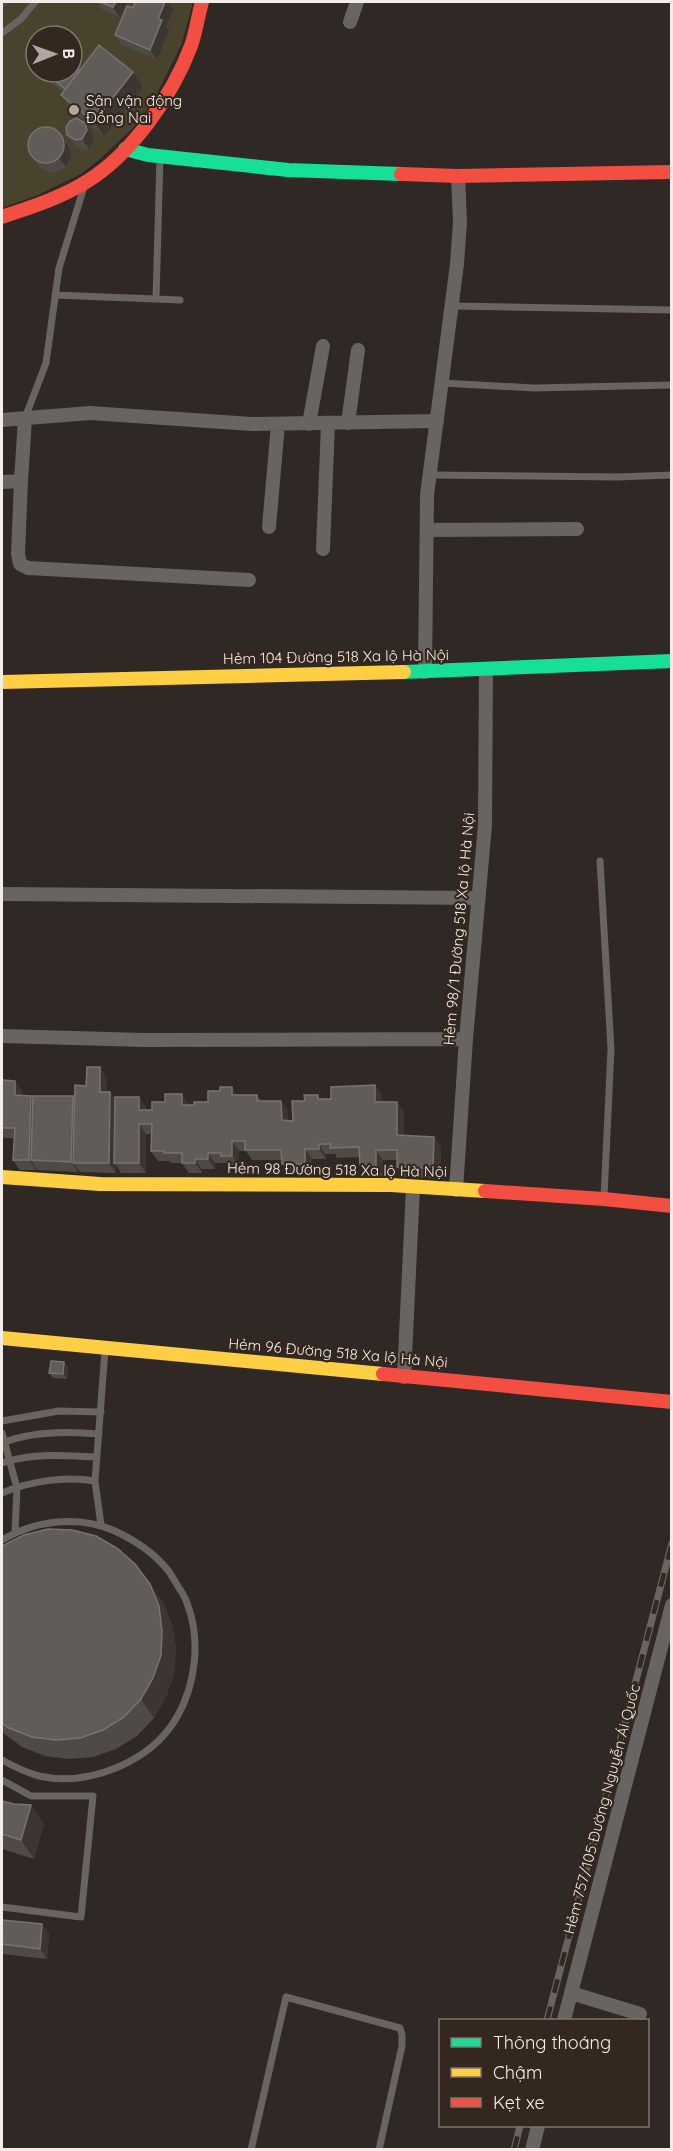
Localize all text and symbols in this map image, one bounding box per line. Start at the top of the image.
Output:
north arrow [24,24,84,84]
text: B [59,48,79,59]
place label: Sân vận động Đồng Nai [86,91,182,127]
marker: Sân vận động Đồng Nai [67,103,81,117]
street label: Hẻm 104 Đường 518 Xa lộ Hà Nội [223,645,449,668]
street label: Hẻm 98/1 Đường 518 Xa lộ Hà Nội [439,812,478,1046]
street label: Hẻm 98 Đường 518 Xa lộ Hà Nội [227,1158,447,1181]
street label: Hẻm 96 Đường 518 Xa lộ Hà Nội [228,1333,448,1372]
street label: Hẻm 757/105 Đường Nguyễn Ái Quốc [559,1682,644,1936]
legend [439,2019,649,2127]
text: Thông thoáng [493,2031,611,2054]
text: Chậm [493,2061,542,2084]
text: Kẹt xe [493,2091,545,2114]

